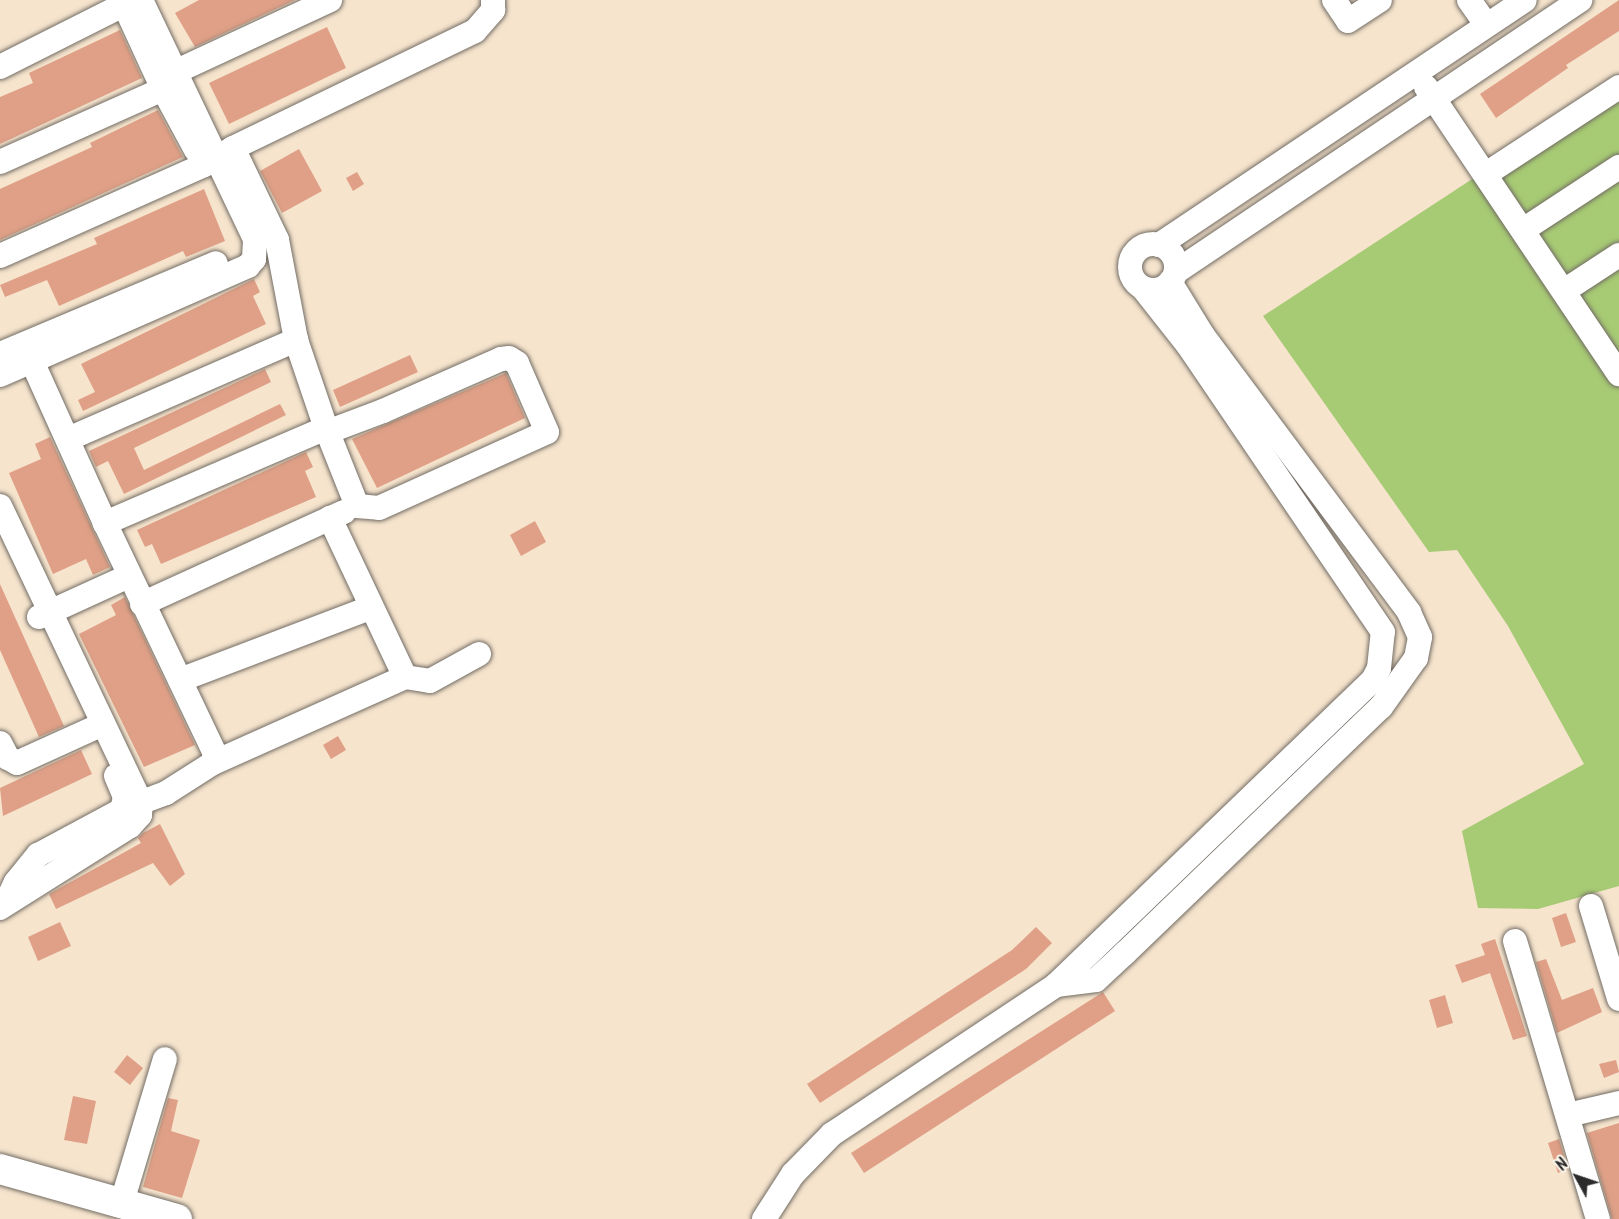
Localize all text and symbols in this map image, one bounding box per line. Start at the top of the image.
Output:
north arrow [1547,1147,1607,1207]
text: N [1550,1153,1576,1177]

